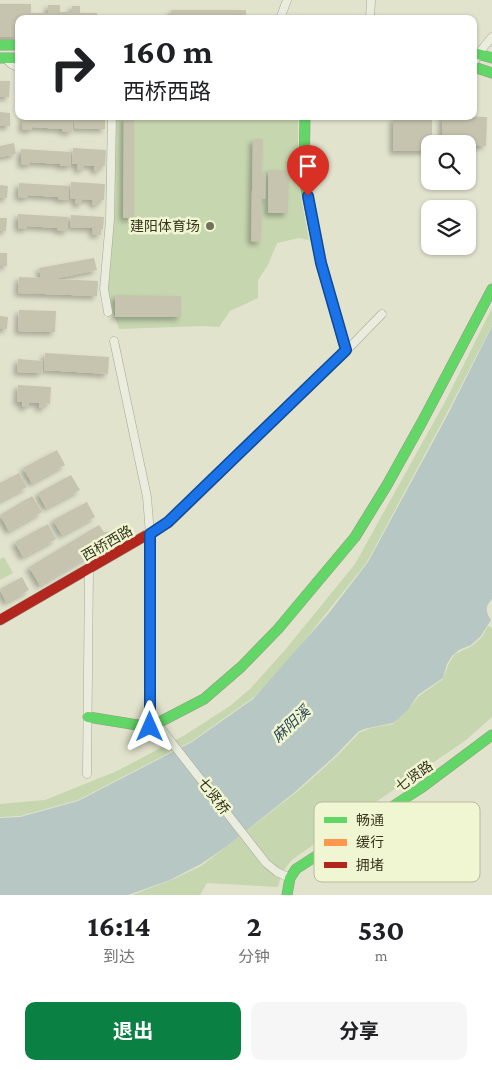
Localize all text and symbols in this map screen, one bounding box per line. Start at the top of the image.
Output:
text: 160 m [123,32,213,71]
icon: right [40,35,105,100]
text: 西桥西路 [123,79,211,104]
map controls [421,135,476,255]
button: search [421,135,476,190]
pin [287,145,329,196]
icon: arrive [294,152,322,180]
button: layers [421,200,476,255]
place label: 建阳体育场 [130,218,200,234]
marker: 建阳体育场 [204,220,216,232]
street label: 西桥西路 [79,522,135,564]
position arrow [123,700,175,752]
water label: 麻阳溪 [269,701,314,745]
street label: 七贤路 [392,757,436,795]
street label: 七贤桥 [195,775,233,817]
legend [314,802,480,882]
text: 畅通 [356,812,384,828]
text: 缓行 [356,834,384,850]
text: 拥堵 [356,857,384,873]
text: 16:14 [87,909,151,942]
text: 2 [247,909,262,942]
text: 530 [358,913,405,946]
text: m [375,947,388,964]
text: 到达 [103,948,135,965]
text: 分钟 [238,948,270,965]
button: 退出 [25,1002,241,1060]
button: 分享 [251,1002,467,1060]

